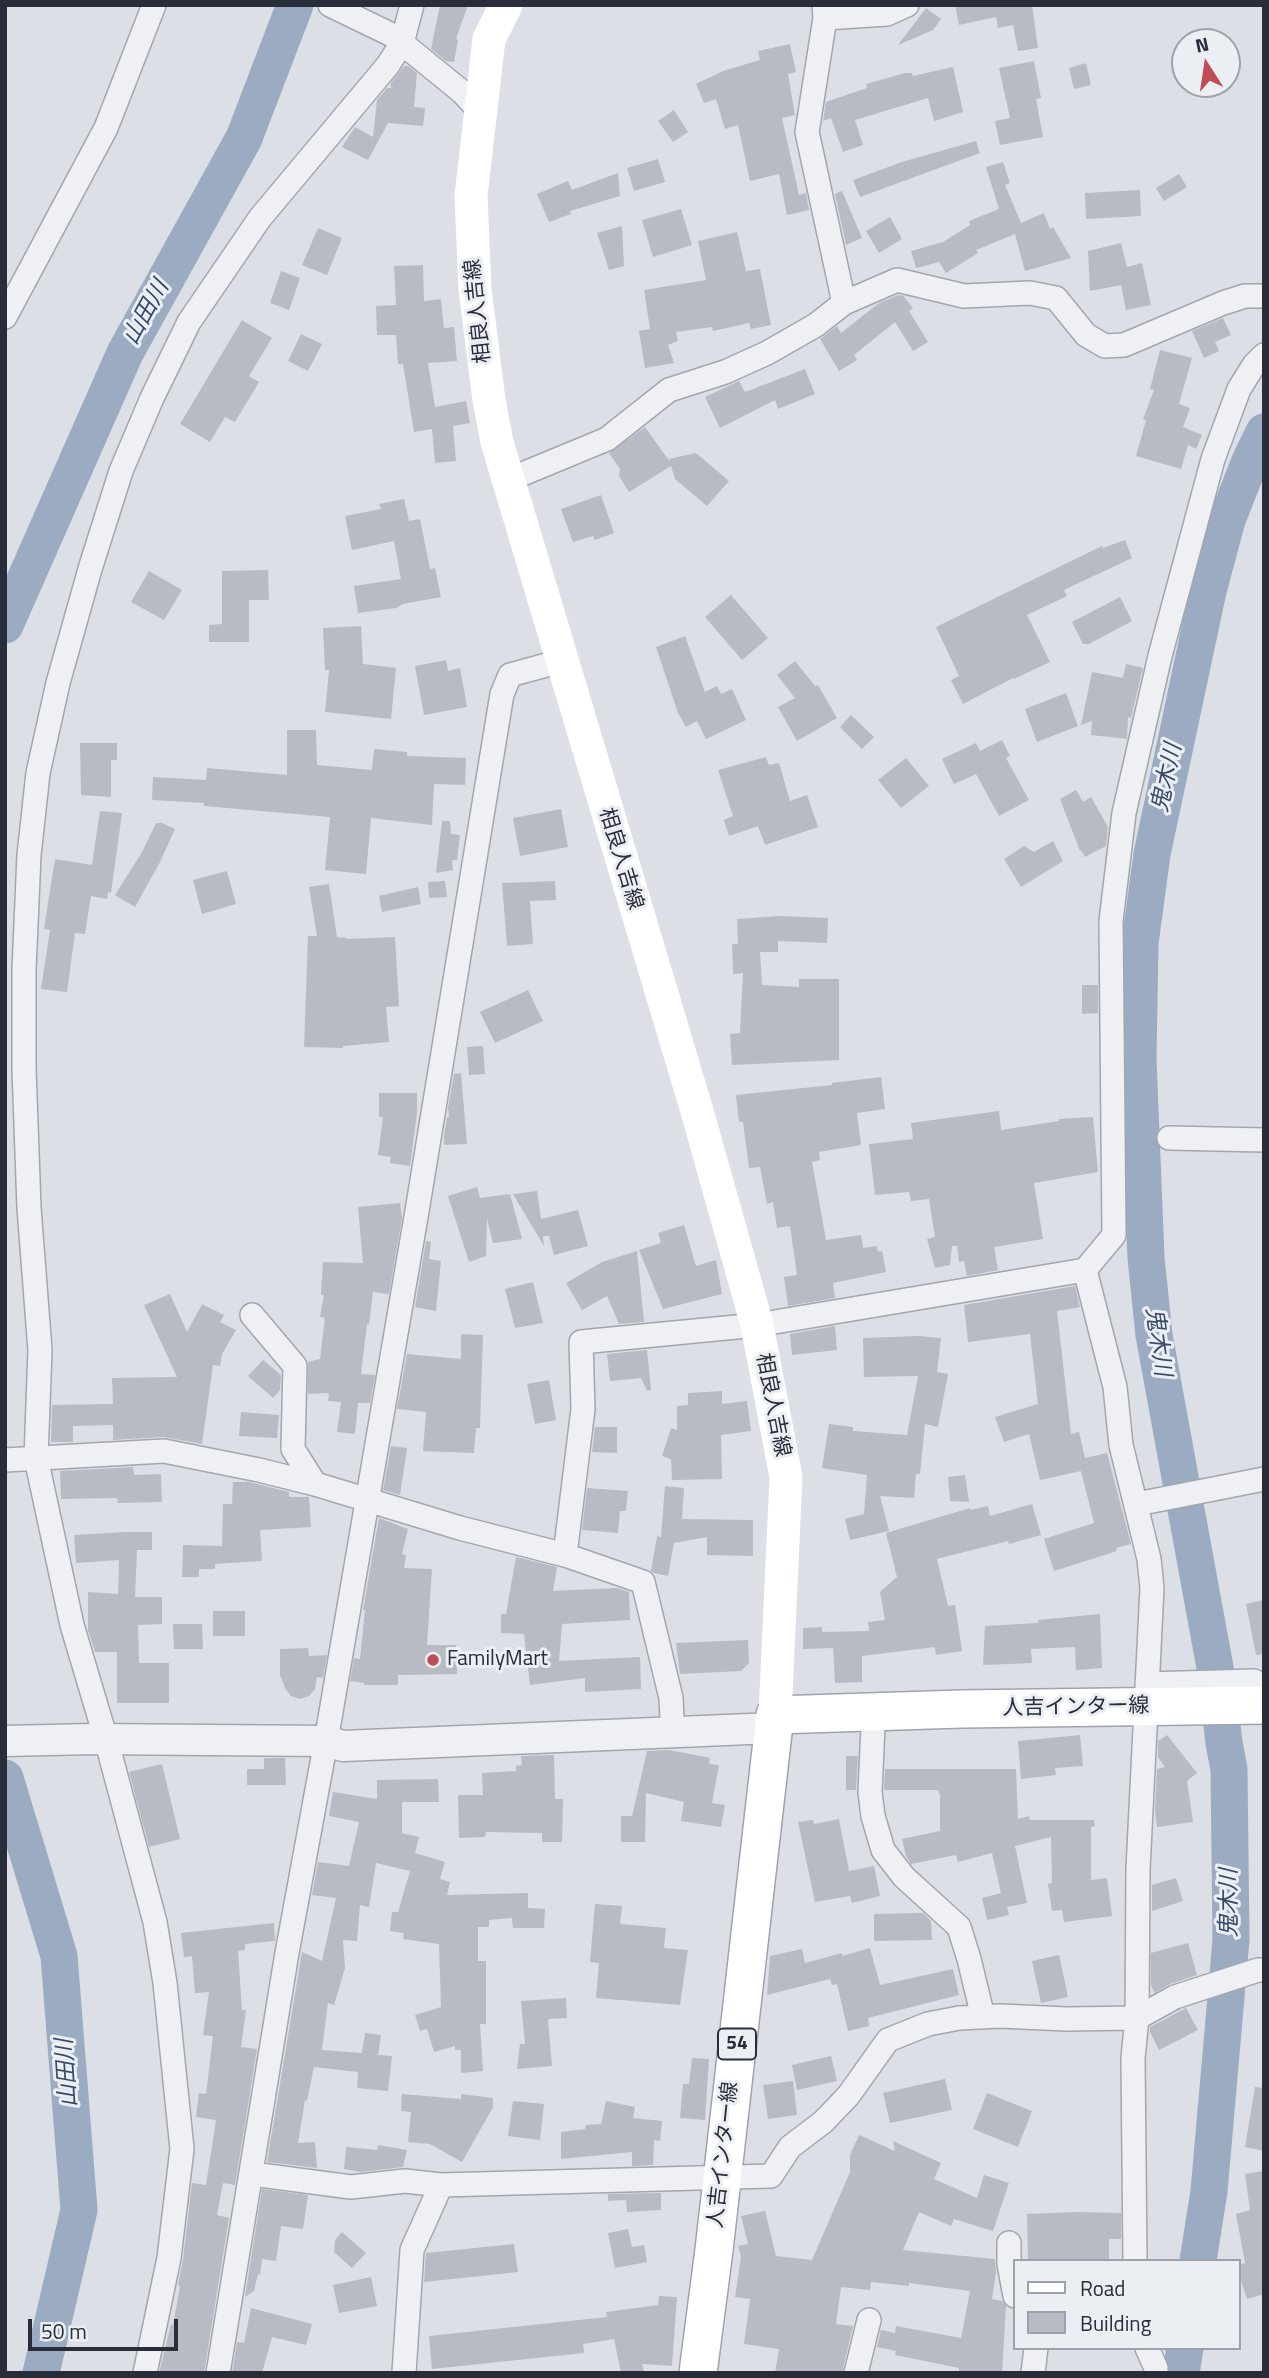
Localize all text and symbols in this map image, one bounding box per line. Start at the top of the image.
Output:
north arrow [1171,28,1241,98]
text: N [1192,28,1211,59]
street label: 相良人吉線 [461,257,497,365]
water label: 山田川 [118,276,176,350]
water label: 鬼木川 [1147,741,1189,815]
street label: 相良人吉線 [593,805,647,913]
water label: 鬼木川 [1139,1306,1175,1378]
street label: 相良人吉線 [750,1351,794,1459]
place label: FamilyMart [447,1647,548,1673]
marker: FamilyMart [425,1652,441,1668]
street label: 人吉インター線 [1002,1694,1150,1722]
water label: 鬼木川 [1216,1869,1244,1937]
road number: 54 [718,2028,756,2060]
water label: 山田川 [52,2038,84,2108]
street label: 人吉インター線 [704,2081,744,2229]
legend [1014,2259,1241,2350]
text: Road [1080,2272,1125,2304]
scale bar [32,2304,182,2348]
text: Building [1080,2307,1151,2339]
text: 50 m [41,2315,87,2347]

